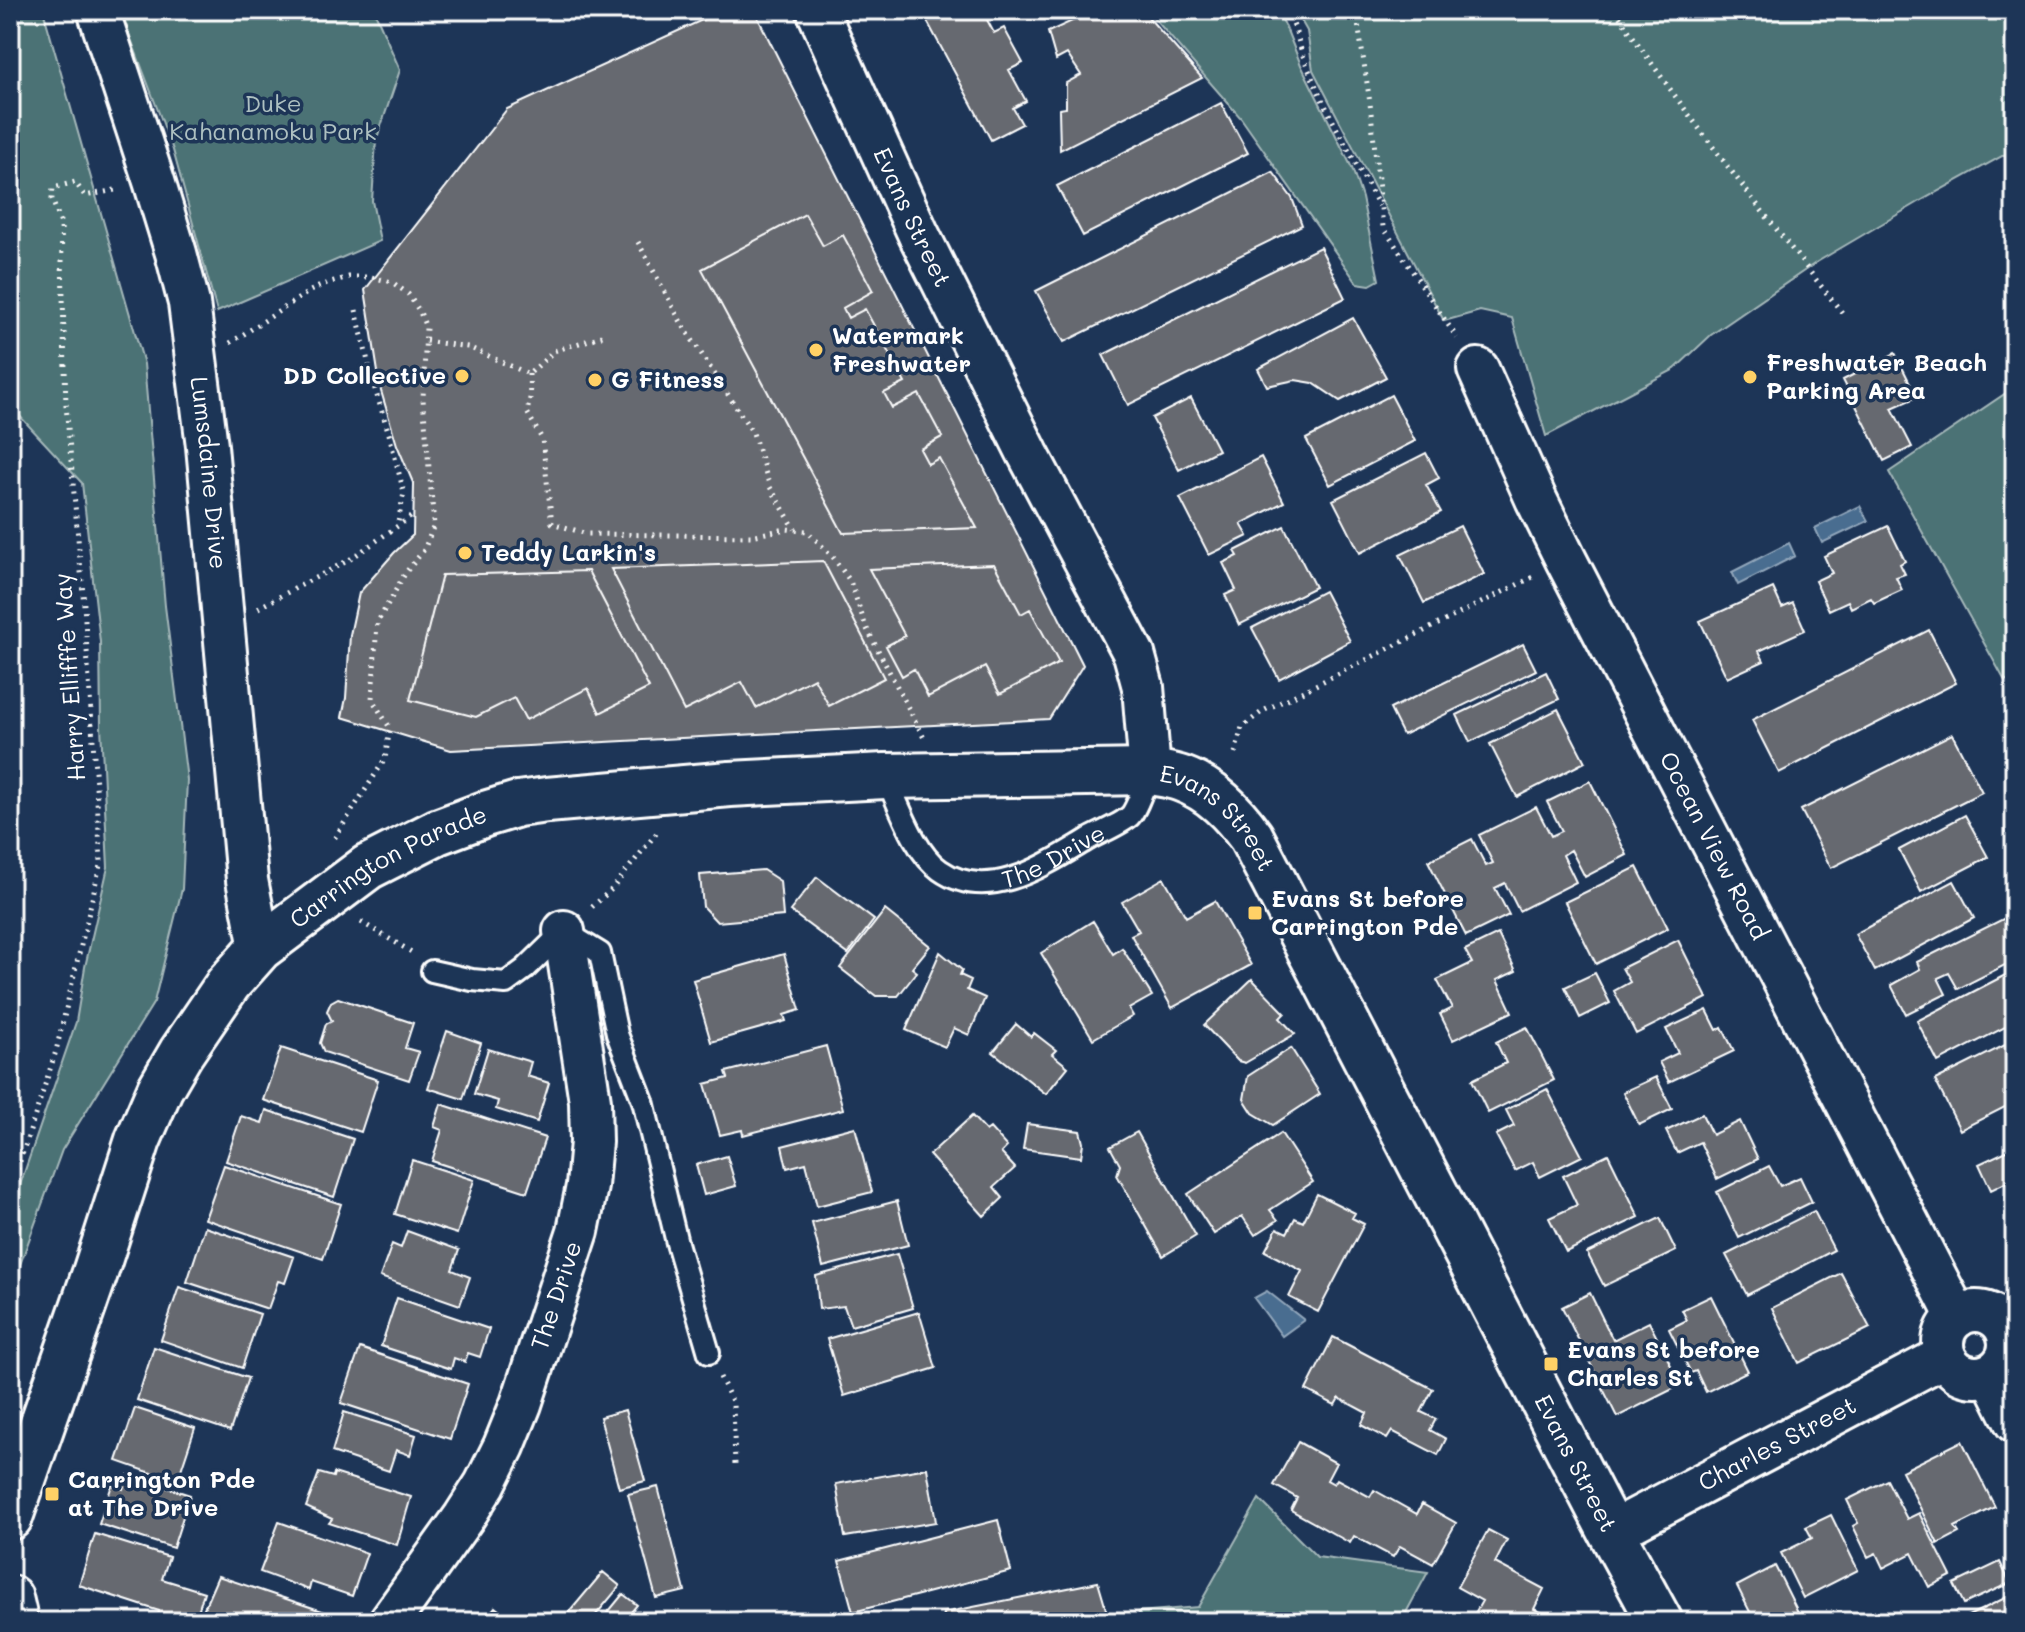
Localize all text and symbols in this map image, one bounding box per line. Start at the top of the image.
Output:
park label: Duke Kahanamoku Park [169,87,377,146]
street label: Evans Street [867,142,959,292]
place label: Watermark Freshwater [832,319,971,378]
marker: Watermark Freshwater [807,341,825,359]
place label: Freshwater Beach Parking Area [1766,346,1987,405]
place label: DD Collective [283,359,446,390]
place label: G Fitness [611,363,725,394]
marker: DD Collective [453,367,471,385]
marker: Freshwater Beach Parking Area [1741,368,1759,386]
marker: G Fitness [586,371,604,389]
street label: Lumsdaine Drive [184,375,235,570]
place label: Teddy Larkin's [481,536,656,567]
marker: Teddy Larkin's [456,544,474,562]
street label: Harry Ellifffe Way [46,572,91,782]
street label: Ocean View Road [1654,746,1776,944]
street label: Evans Street [1158,757,1283,876]
street label: Carrington Parade [283,798,491,934]
street label: The Drive [998,816,1110,895]
place label: Evans St before Carrington Pde [1271,882,1464,941]
marker: Evans St before Carrington Pde [1246,904,1264,922]
street label: The Drive [523,1237,588,1354]
place label: Evans St before Charles St [1567,1333,1760,1392]
marker: Evans St before Charles St [1542,1355,1560,1373]
street label: Evans Street [1528,1389,1625,1537]
street label: Charles Street [1692,1389,1861,1497]
place label: Carrington Pde at The Drive [68,1463,255,1522]
marker: Carrington Pde at The Drive [43,1485,61,1503]

